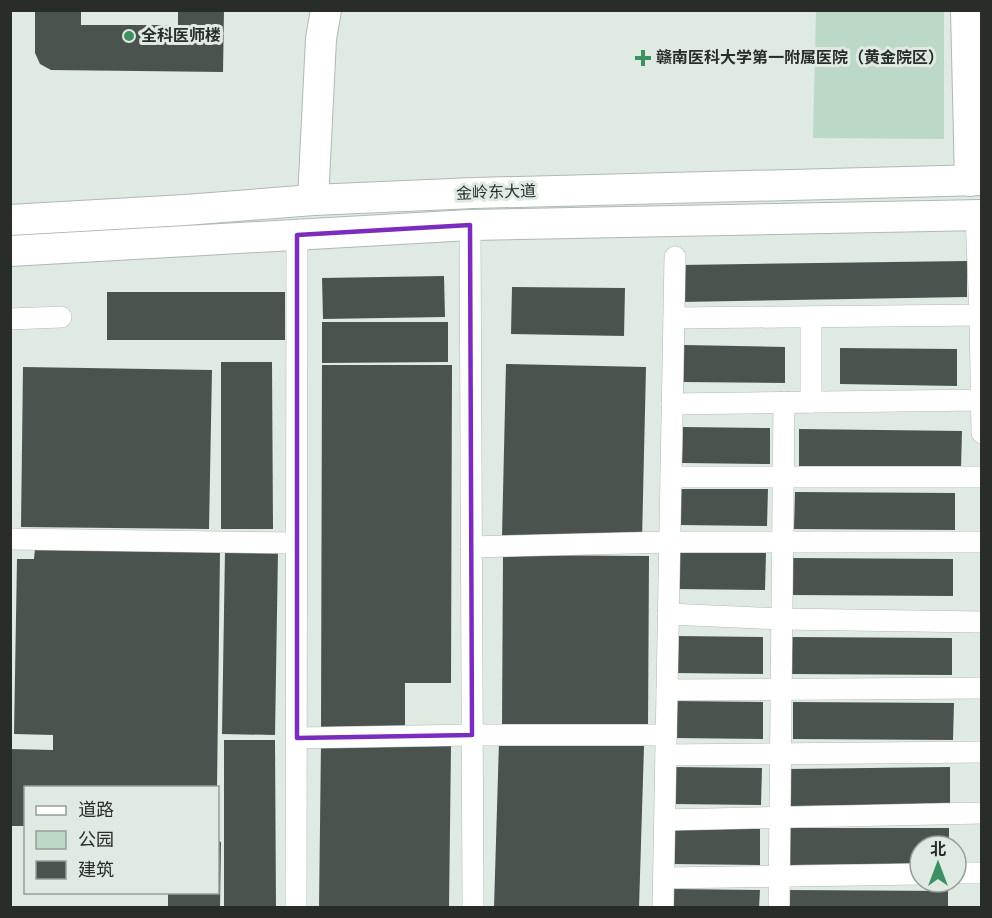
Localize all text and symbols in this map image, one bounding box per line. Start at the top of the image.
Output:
place label: 全科医师楼 [141,27,221,46]
marker: 全科医师楼 [122,29,136,43]
place label: 赣南医科大学第一附属医院（黄金院区） [656,48,944,68]
marker: 赣南医科大学第一附属医院（黄金院区） [634,49,652,67]
street label: 金岭东大道 [456,182,536,204]
legend [24,786,219,894]
text: 道路 [78,800,114,821]
text: 公园 [78,830,114,851]
north arrow [908,834,968,894]
text: 北 [930,841,946,860]
text: 建筑 [78,860,114,881]

